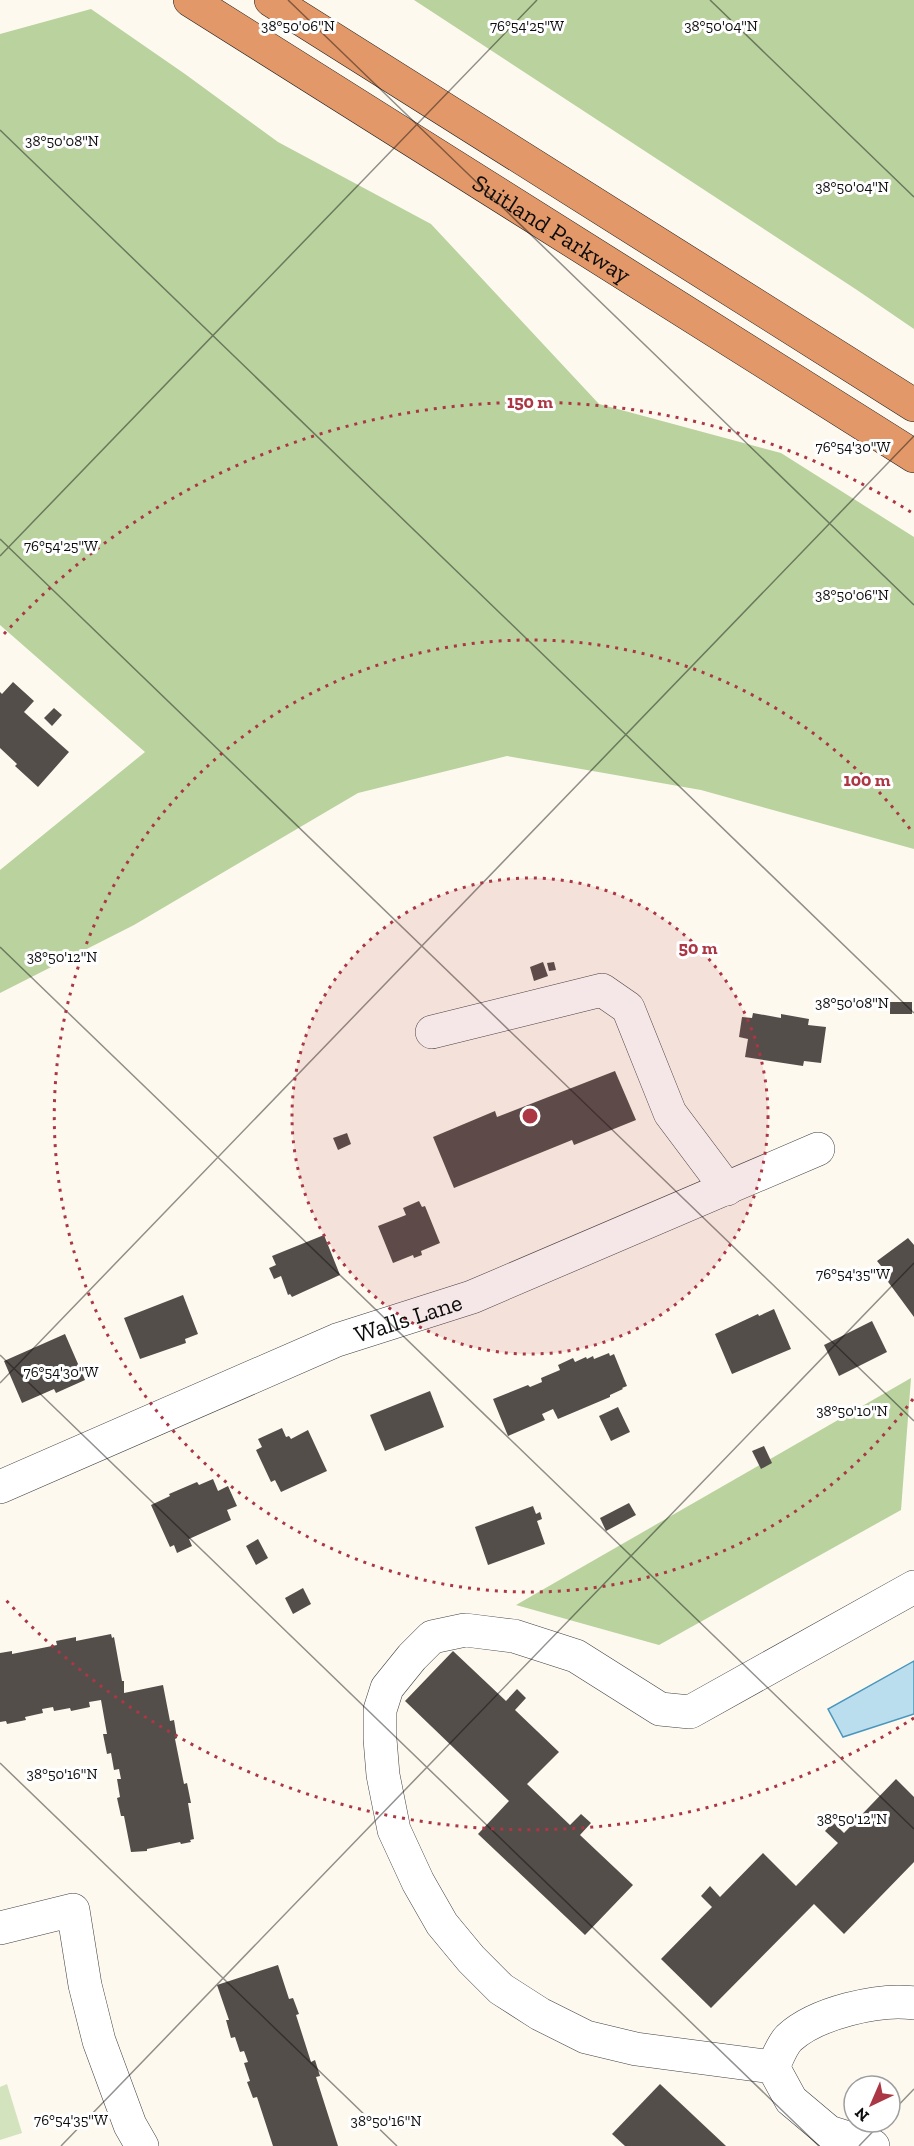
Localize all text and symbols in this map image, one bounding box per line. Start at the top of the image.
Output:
text: 38°50'06"N [261,17,335,35]
text: 76°54'25"W [490,17,564,35]
text: 38°50'04"N [684,17,758,35]
text: 38°50'08"N [25,132,99,150]
street label: Suitland Parkway [468,167,637,289]
text: 38°50'04"N [815,178,889,196]
text: 150 m [507,391,553,413]
text: 76°54'30"W [816,438,890,456]
text: 76°54'25"W [24,537,98,555]
text: 38°50'06"N [815,586,889,604]
text: 100 m [843,769,891,791]
text: 50 m [679,937,718,959]
text: 38°50'12"N [27,948,97,966]
text: 38°50'08"N [815,994,889,1012]
centre of rings [520,1106,540,1126]
text: 76°54'35"W [816,1265,890,1283]
street label: Walls Lane [350,1287,465,1348]
text: 76°54'30"W [24,1363,98,1381]
text: 38°50'10"N [816,1402,888,1420]
text: 38°50'16"N [27,1765,97,1783]
text: 38°50'12"N [817,1810,887,1828]
north arrow [842,2074,902,2134]
text: N [851,2103,873,2125]
text: 76°54'35"W [34,2111,108,2129]
text: 38°50'16"N [351,2112,421,2130]

